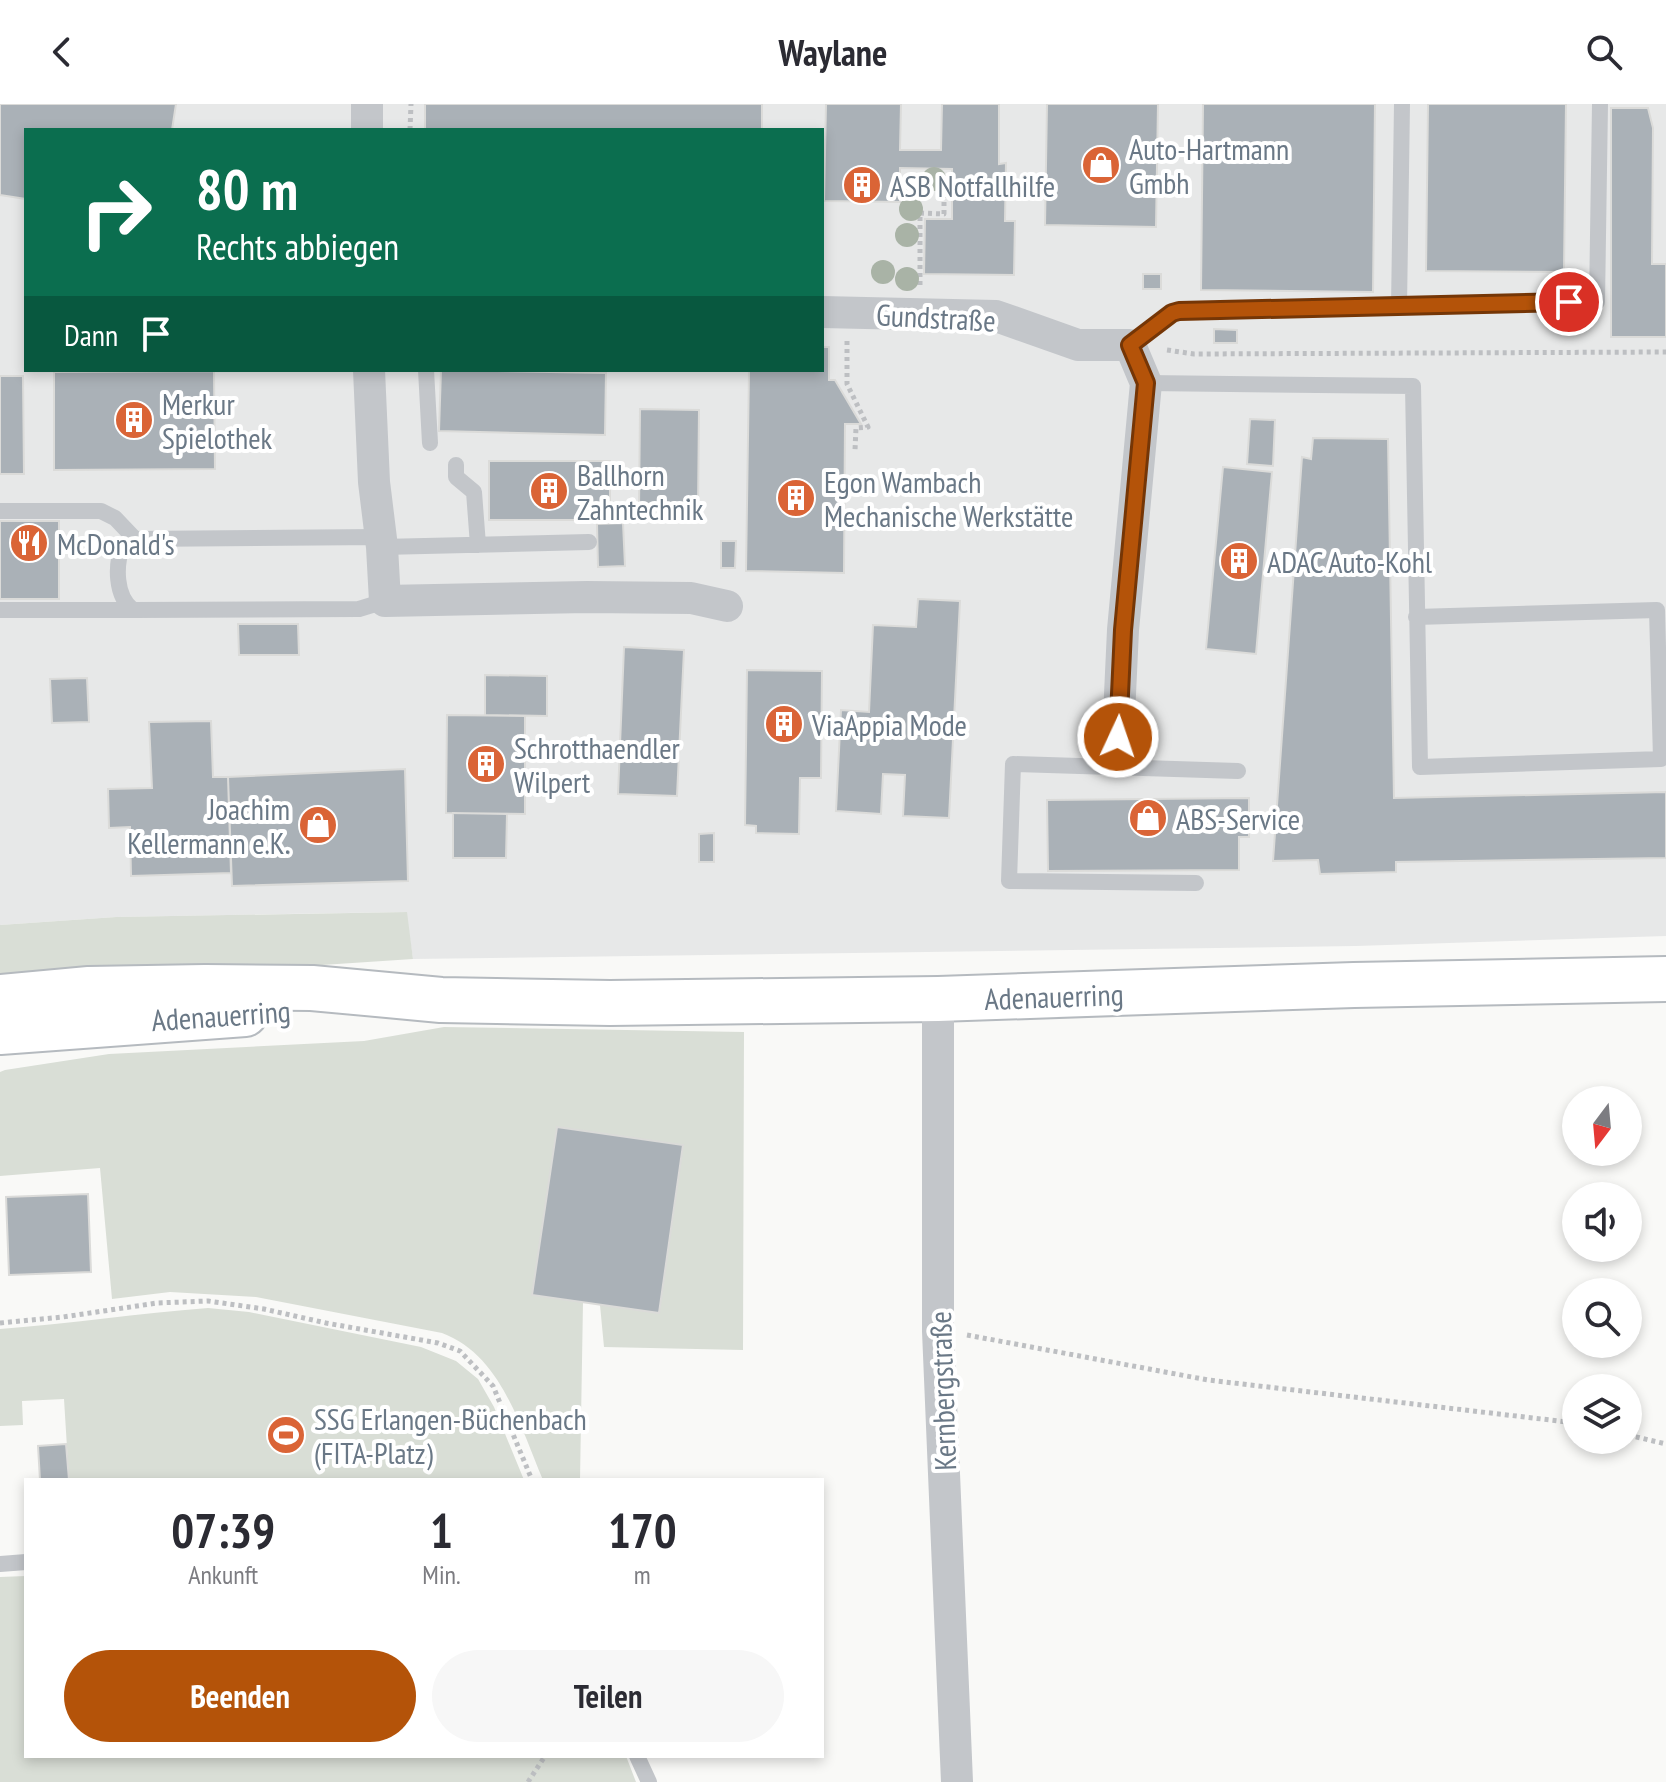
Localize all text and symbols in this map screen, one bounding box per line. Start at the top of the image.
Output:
text: Waylane [779,29,887,76]
icon: back [40,30,84,74]
icon: search [1582,30,1626,74]
place label: Auto-Hartmann Gmbh [1129,129,1289,202]
shop icon: Auto-Hartmann Gmbh [1080,144,1122,186]
text: 80 m [196,153,298,225]
icon: right [64,160,168,264]
building icon: ASB Notfallhilfe [841,164,883,206]
place label: ASB Notfallhilfe [890,166,1055,205]
text: Rechts abbiegen [196,223,399,270]
pin [1535,268,1603,336]
icon: arrive [1547,280,1591,324]
street label: Gundstraße [875,294,997,340]
icon: arrive [134,312,178,356]
text: Dann [64,315,118,354]
place label: Merkur Spielothek [162,384,273,457]
building icon: Merkur Spielothek [113,399,155,441]
place label: Ballhorn Zahntechnik [577,455,704,528]
place label: Egon Wambach Mechanische Werkstätte [824,462,1073,535]
building icon: Ballhorn Zahntechnik [528,470,570,512]
building icon: Egon Wambach Mechanische Werkstätte [775,477,817,519]
restaurant icon: McDonald's [8,522,50,564]
place label: McDonald's [57,524,175,563]
building icon: ADAC Auto-Kohl [1218,540,1260,582]
place label: ADAC Auto-Kohl [1267,542,1432,581]
position arrow [1076,695,1160,779]
building icon: ViaAppia Mode [763,703,805,745]
place label: ViaAppia Mode [811,705,967,744]
place label: Schrotthaendler Wilpert [514,728,681,801]
building icon: Schrotthaendler Wilpert [465,743,507,785]
place label: Joachim Kellermann e.K. [127,789,290,862]
shop icon: ABS-Service [1127,797,1169,839]
place label: ABS-Service [1176,799,1300,838]
shop icon: Joachim Kellermann e.K. [297,804,339,846]
street label: Adenauerring [984,974,1124,1018]
street label: Adenauerring [150,991,292,1039]
north arrow [1562,1086,1642,1166]
map controls [1562,1086,1642,1454]
button: sound [1562,1182,1642,1262]
button: search [1562,1278,1642,1358]
street label: Kernbergstraße [920,1311,964,1471]
button: layers [1562,1374,1642,1454]
place label: SSG Erlangen-Büchenbach (FITA-Platz) [314,1399,587,1472]
sports icon: SSG Erlangen-Büchenbach (FITA-Platz) [265,1414,307,1456]
text: 07:39 [171,1499,275,1561]
text: 1 [430,1499,453,1561]
text: 170 [608,1499,677,1561]
text: Ankunft [188,1558,258,1591]
text: Min. [422,1558,461,1591]
text: m [634,1558,651,1591]
button: Beenden [64,1650,416,1742]
button: Teilen [432,1650,784,1742]

